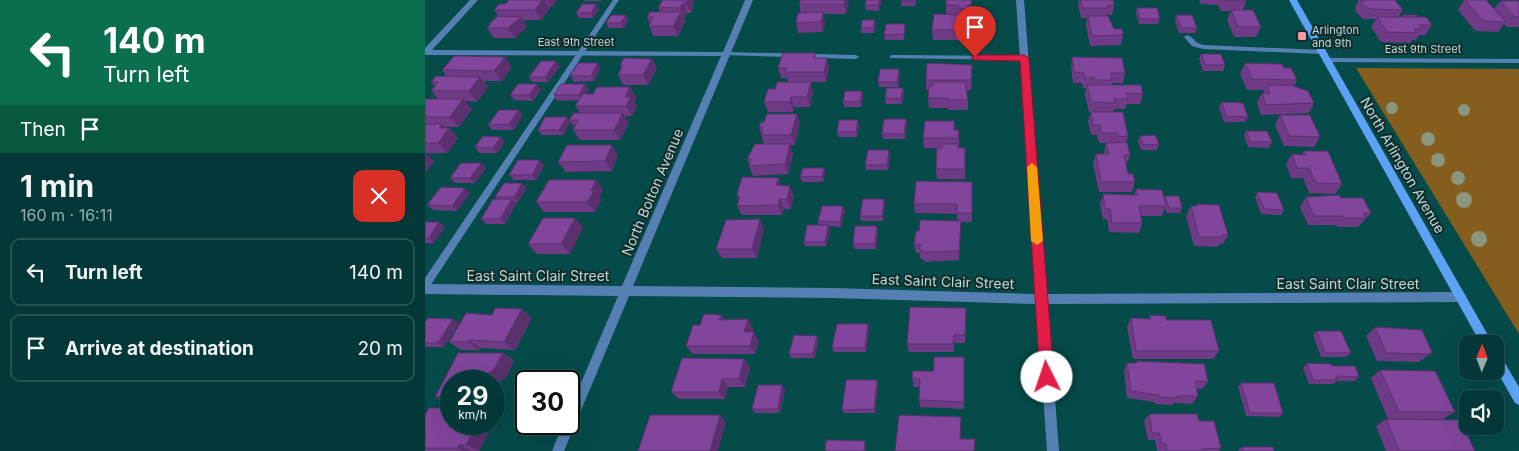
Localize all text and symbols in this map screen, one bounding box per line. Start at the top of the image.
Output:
pin [954,6,996,57]
icon: arrive [961,13,989,41]
text: 140 m [103,19,206,61]
icon: left [20,20,85,85]
place label: Arlington and 9th [1312,23,1359,50]
marker: Arlington and 9th [1296,30,1308,42]
street label: East 9th Street [538,35,615,49]
street label: East 9th Street [1385,42,1462,56]
text: Turn left [103,61,189,87]
street label: North Arlington Avenue [1357,94,1449,236]
icon: arrive [76,115,104,143]
text: Then [20,118,66,141]
street label: North Bolton Avenue [617,126,687,258]
text: 1 min [20,168,94,204]
button: close [353,170,405,222]
text: 160 m · 16:11 [20,205,113,225]
icon: left [22,258,50,286]
text: Turn left [65,261,143,284]
text: 140 m [349,261,403,284]
street label: East Saint Clair Street [467,267,610,284]
street label: East Saint Clair Street [871,270,1015,292]
street label: East Saint Clair Street [1277,275,1420,292]
icon: arrive [22,334,50,362]
north arrow [1459,335,1504,380]
map controls [1459,335,1504,435]
text: Arrive at destination [65,337,254,360]
text: 20 m [357,337,403,360]
position arrow [1020,350,1072,402]
speed limit sign: 30 [515,370,580,435]
text: 29 [457,381,488,411]
button: sound [1459,390,1504,435]
text: km/h [458,407,487,422]

